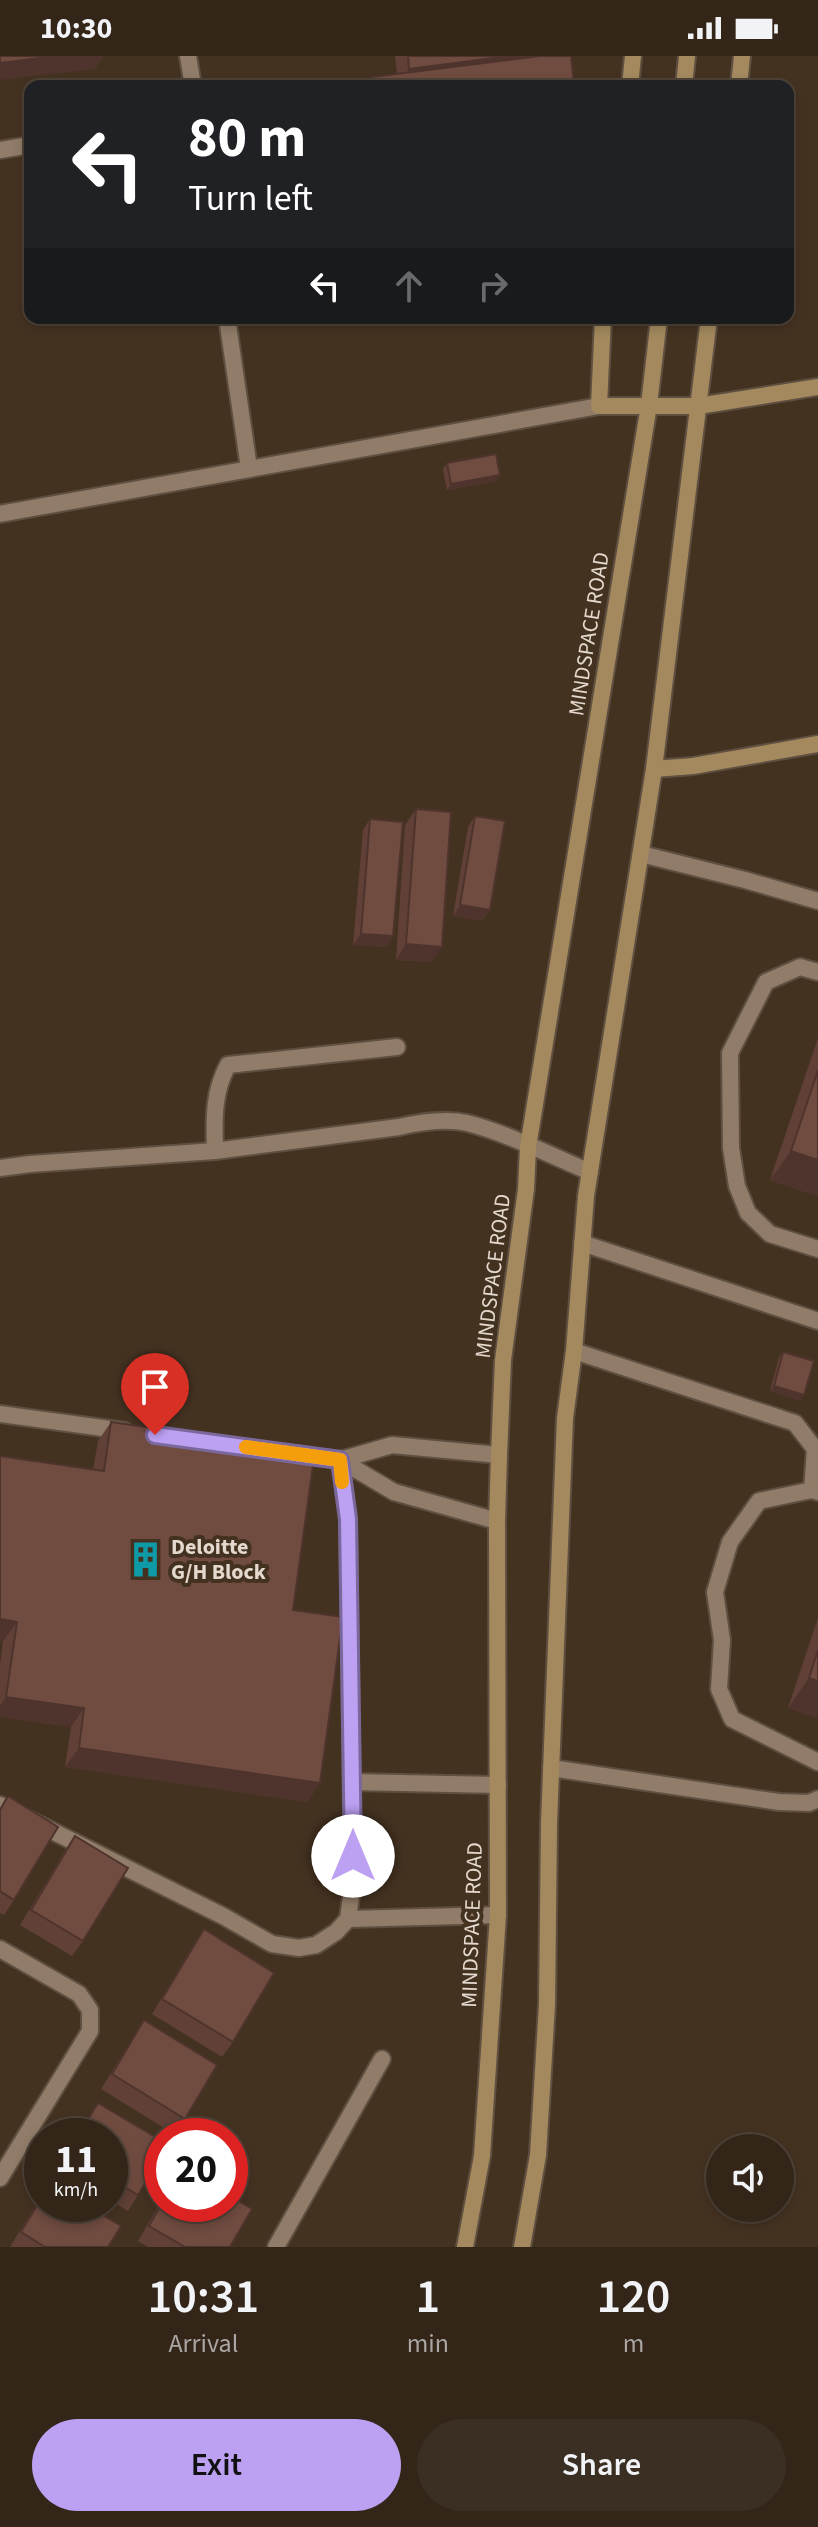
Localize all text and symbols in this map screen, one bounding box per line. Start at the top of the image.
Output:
text: 10:30 [40,7,112,50]
text: 80 m [188,99,306,178]
icon: left [56,112,160,216]
text: Turn left [188,173,313,224]
icon: left [303,264,347,308]
icon: ahead [387,264,431,308]
icon: right [471,264,515,308]
street label: MINDSPACE ROAD [560,550,618,718]
street label: MINDSPACE ROAD [467,1192,519,1360]
pin [121,1353,189,1435]
icon: arrive [133,1365,177,1409]
place label: Deloitte G/H Block [171,1531,266,1588]
building icon: Deloitte G/H Block [126,1541,164,1579]
position arrow [311,1814,395,1898]
street label: MINDSPACE ROAD [453,1842,491,2008]
speed limit sign: 20 [144,2118,248,2222]
text: 11 [55,2131,97,2188]
map controls [706,2134,794,2222]
button: sound [706,2134,794,2222]
text: km/h [54,2176,98,2204]
text: 10:31 [148,2263,259,2331]
text: 1 [416,2263,440,2331]
text: 120 [597,2263,670,2331]
text: Arrival [168,2325,238,2362]
text: min [407,2325,449,2362]
text: m [623,2325,644,2362]
button: Exit [32,2419,401,2511]
button: Share [417,2419,786,2511]

